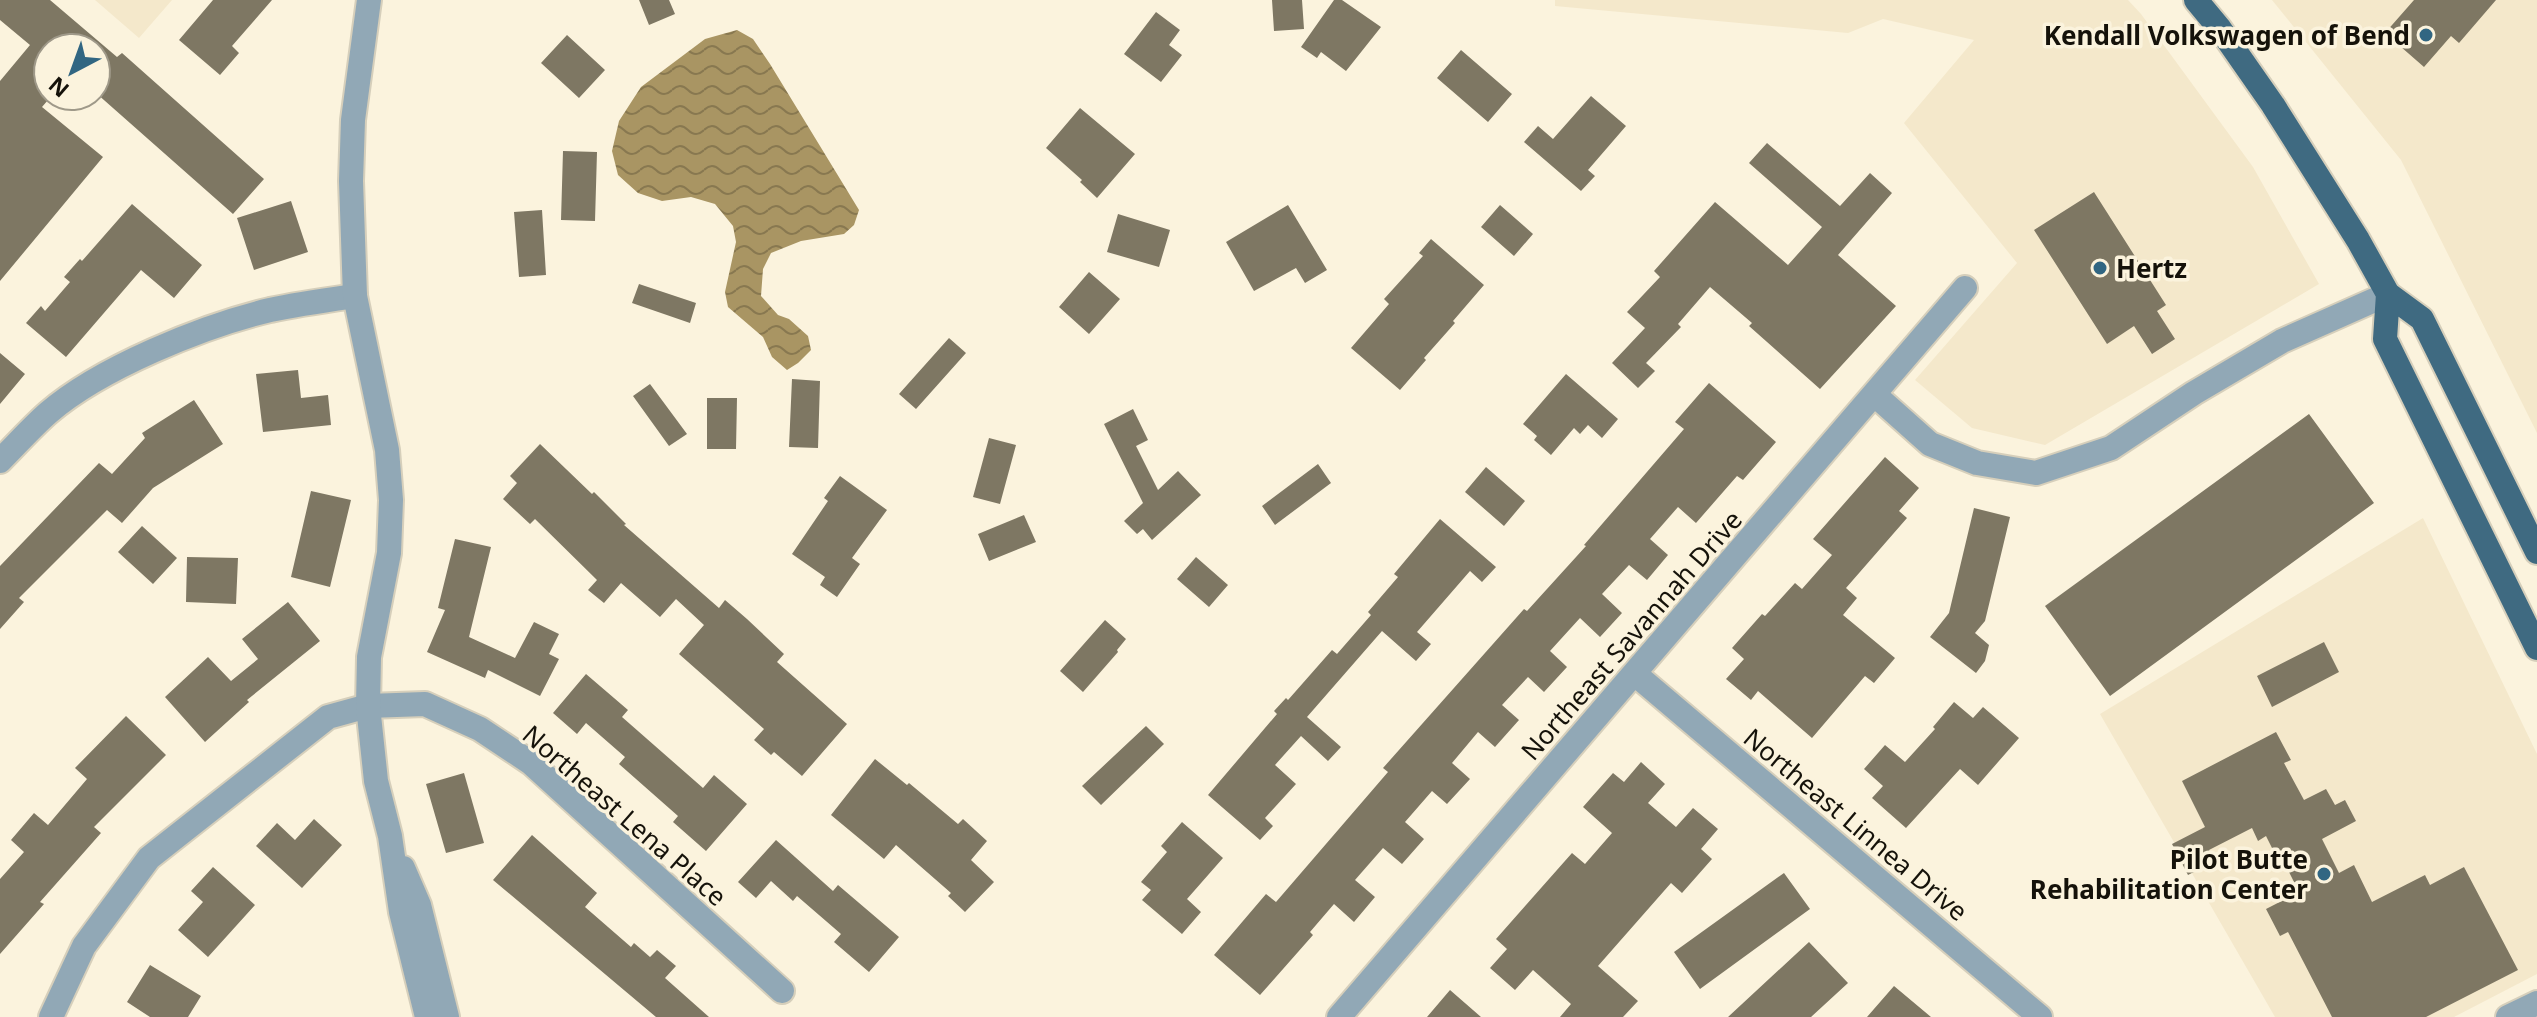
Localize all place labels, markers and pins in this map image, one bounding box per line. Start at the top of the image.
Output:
place label: Kendall Volkswagen of Bend [2044,17,2410,53]
marker: Kendall Volkswagen of Bend [2417,26,2435,44]
place label: Hertz [2116,250,2187,286]
marker: Hertz [2091,259,2109,277]
place label: Pilot Butte Rehabilitation Center [2030,841,2308,907]
marker: Pilot Butte Rehabilitation Center [2315,865,2333,883]

